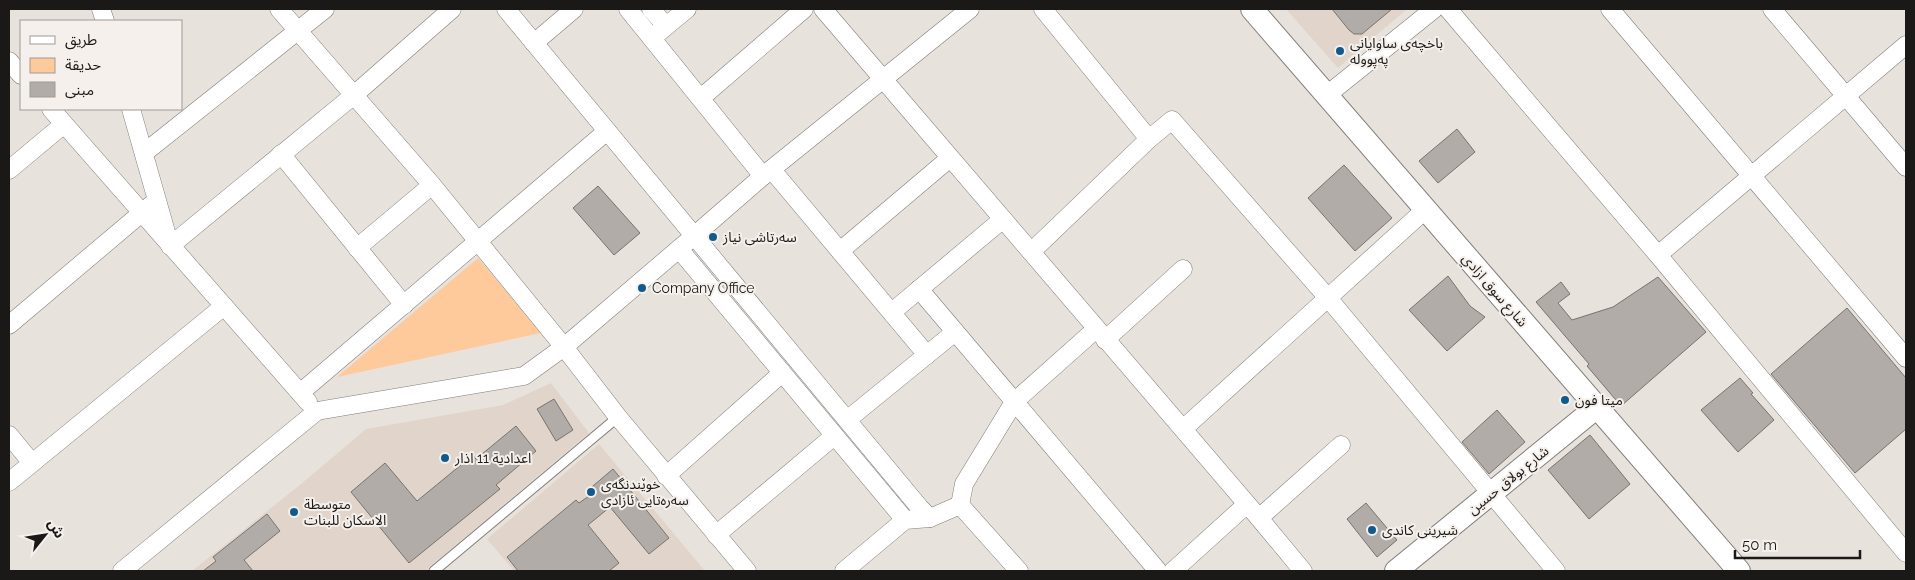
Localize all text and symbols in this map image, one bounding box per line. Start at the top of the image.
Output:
legend [20,20,182,110]
text: طريق [65,31,97,50]
place label: باخچەی ساوایانی پەپوولە [1350,35,1443,69]
marker: باخچەی ساوایانی پەپوولە [1334,45,1346,57]
text: حديقة [65,56,101,74]
text: مبنى [65,81,94,99]
place label: سەرتاشی نیاز [722,229,797,246]
marker: سەرتاشی نیاز [707,231,719,243]
street label: شارع سوق ازادي [1456,250,1531,332]
place label: Company Office [652,280,755,296]
marker: Company Office [636,282,648,294]
place label: ميتا فون [1575,392,1623,409]
marker: ميتا فون [1559,394,1571,406]
street label: شارع بولاق حسين [1464,443,1554,520]
place label: اعدادية 11 اذار [454,450,531,467]
marker: اعدادية 11 اذار [439,452,451,464]
place label: خوێندنگەی سەرەتایی ئازادی [601,476,689,509]
marker: خوێندنگەی سەرەتایی ئازادی [585,486,597,498]
place label: متوسطة الاسكان للبنات [304,496,386,529]
marker: متوسطة الاسكان للبنات [288,506,300,518]
north arrow [20,510,70,560]
text: ش [45,516,68,541]
place label: شیرینی کاندی [1382,522,1458,539]
marker: شیرینی کاندی [1366,524,1378,536]
scale bar [1735,528,1860,560]
text: 50 m [1742,536,1777,554]

